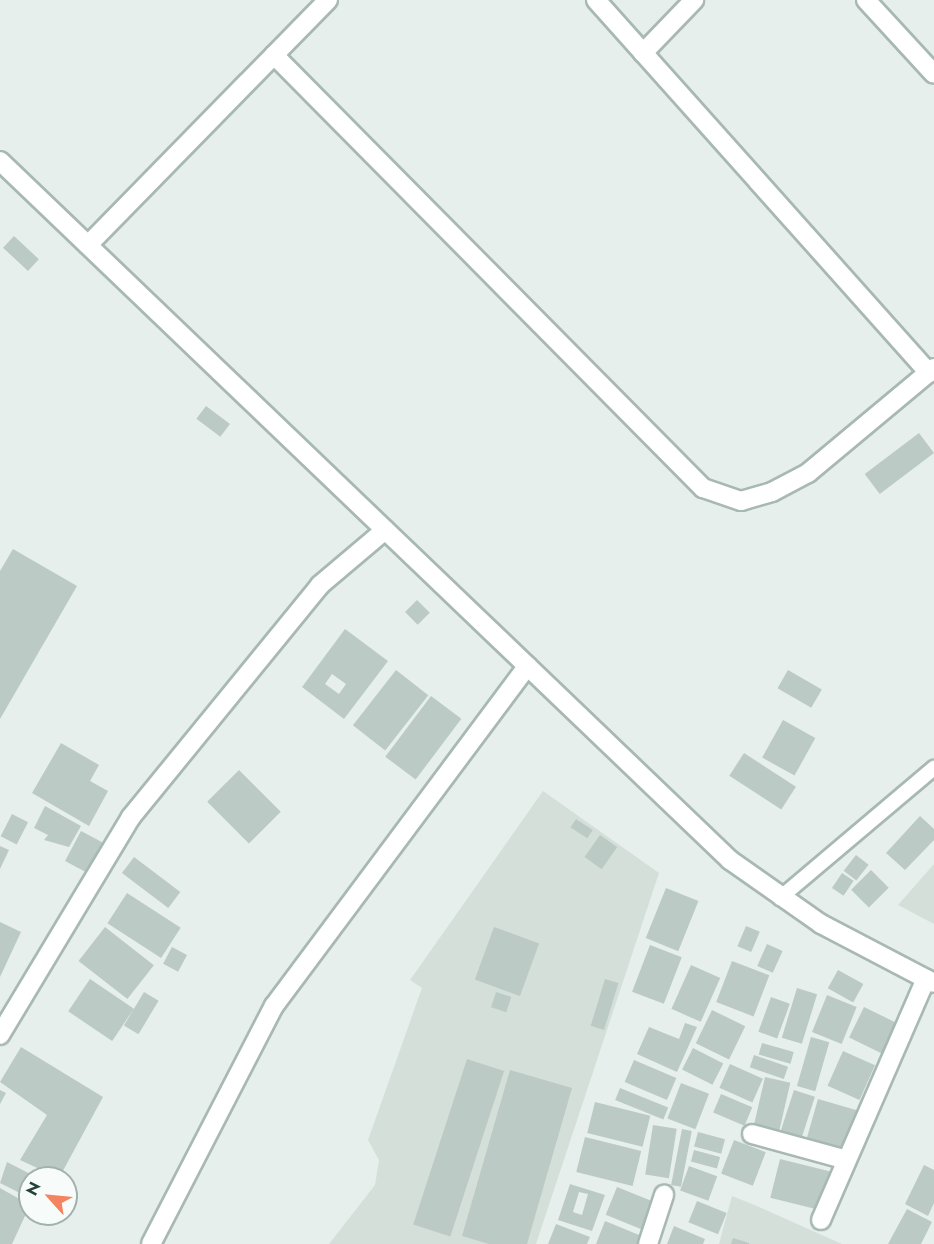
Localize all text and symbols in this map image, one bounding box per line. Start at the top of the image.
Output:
north arrow [18,1166,78,1226]
text: N [20,1178,46,1199]

